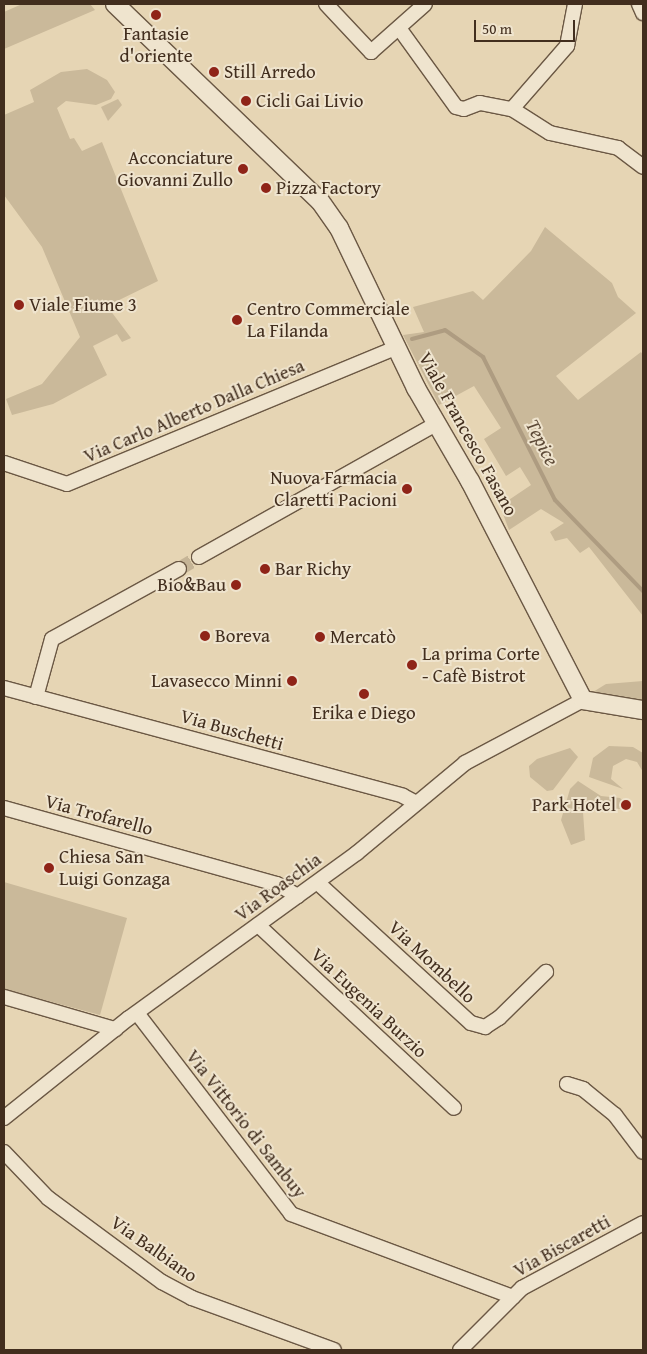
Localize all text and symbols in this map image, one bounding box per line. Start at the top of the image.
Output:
marker: Fantasie d'oriente [150,9,162,21]
scale bar [477,10,578,42]
text: 50 m [482,18,512,39]
place label: Fantasie d'oriente [119,23,193,67]
place label: Still Arredo [224,61,316,83]
marker: Still Arredo [208,66,220,78]
place label: Cicli Gai Livio [256,90,363,112]
marker: Cicli Gai Livio [240,95,252,107]
place label: Acconciature Giovanni Zullo [118,147,233,191]
marker: Acconciature Giovanni Zullo [237,163,249,175]
place label: Pizza Factory [276,177,381,199]
marker: Pizza Factory [260,182,272,194]
place label: Viale Fiume 3 [29,294,137,316]
place label: Centro Commerciale La Filanda [247,298,410,342]
marker: Viale Fiume 3 [13,299,25,311]
marker: Centro Commerciale La Filanda [231,314,243,326]
street label: Viale Francesco Fasano [414,348,522,520]
street label: Via Carlo Alberto Dalla Chiesa [80,354,308,468]
water label: Tepice [521,415,565,469]
place label: Nuova Farmacia Claretti Pacioni [270,467,397,511]
marker: Nuova Farmacia Claretti Pacioni [401,483,413,495]
place label: Bar Richy [275,558,351,580]
marker: Bar Richy [259,563,271,575]
place label: Bio&Bau [157,574,226,596]
marker: Bio&Bau [230,579,242,591]
place label: Boreva [215,625,270,647]
place label: Mercatò [330,626,396,648]
marker: Boreva [199,630,211,642]
marker: Mercatò [314,631,326,643]
place label: La prima Corte - Cafè Bistrot [422,643,540,687]
marker: La prima Corte - Cafè Bistrot [406,659,418,671]
place label: Lavasecco Minni [151,670,282,692]
marker: Lavasecco Minni [286,675,298,687]
marker: Erika e Diego [358,688,370,700]
place label: Erika e Diego [312,702,416,724]
street label: Via Buschetti [178,704,286,756]
street label: Via Trofarello [43,790,155,840]
place label: Park Hotel [532,794,616,816]
marker: Park Hotel [620,799,632,811]
place label: Chiesa San Luigi Gonzaga [59,846,170,890]
street label: Via Roaschia [230,848,326,926]
marker: Chiesa San Luigi Gonzaga [43,862,55,874]
street label: Via Mombello [384,916,480,1008]
street label: Via Eugenia Burzio [306,943,432,1063]
street label: Via Vittorio di Sambuy [181,1045,311,1203]
street label: Via Biscaretti [510,1210,614,1282]
street label: Via Balbiano [106,1211,202,1287]

